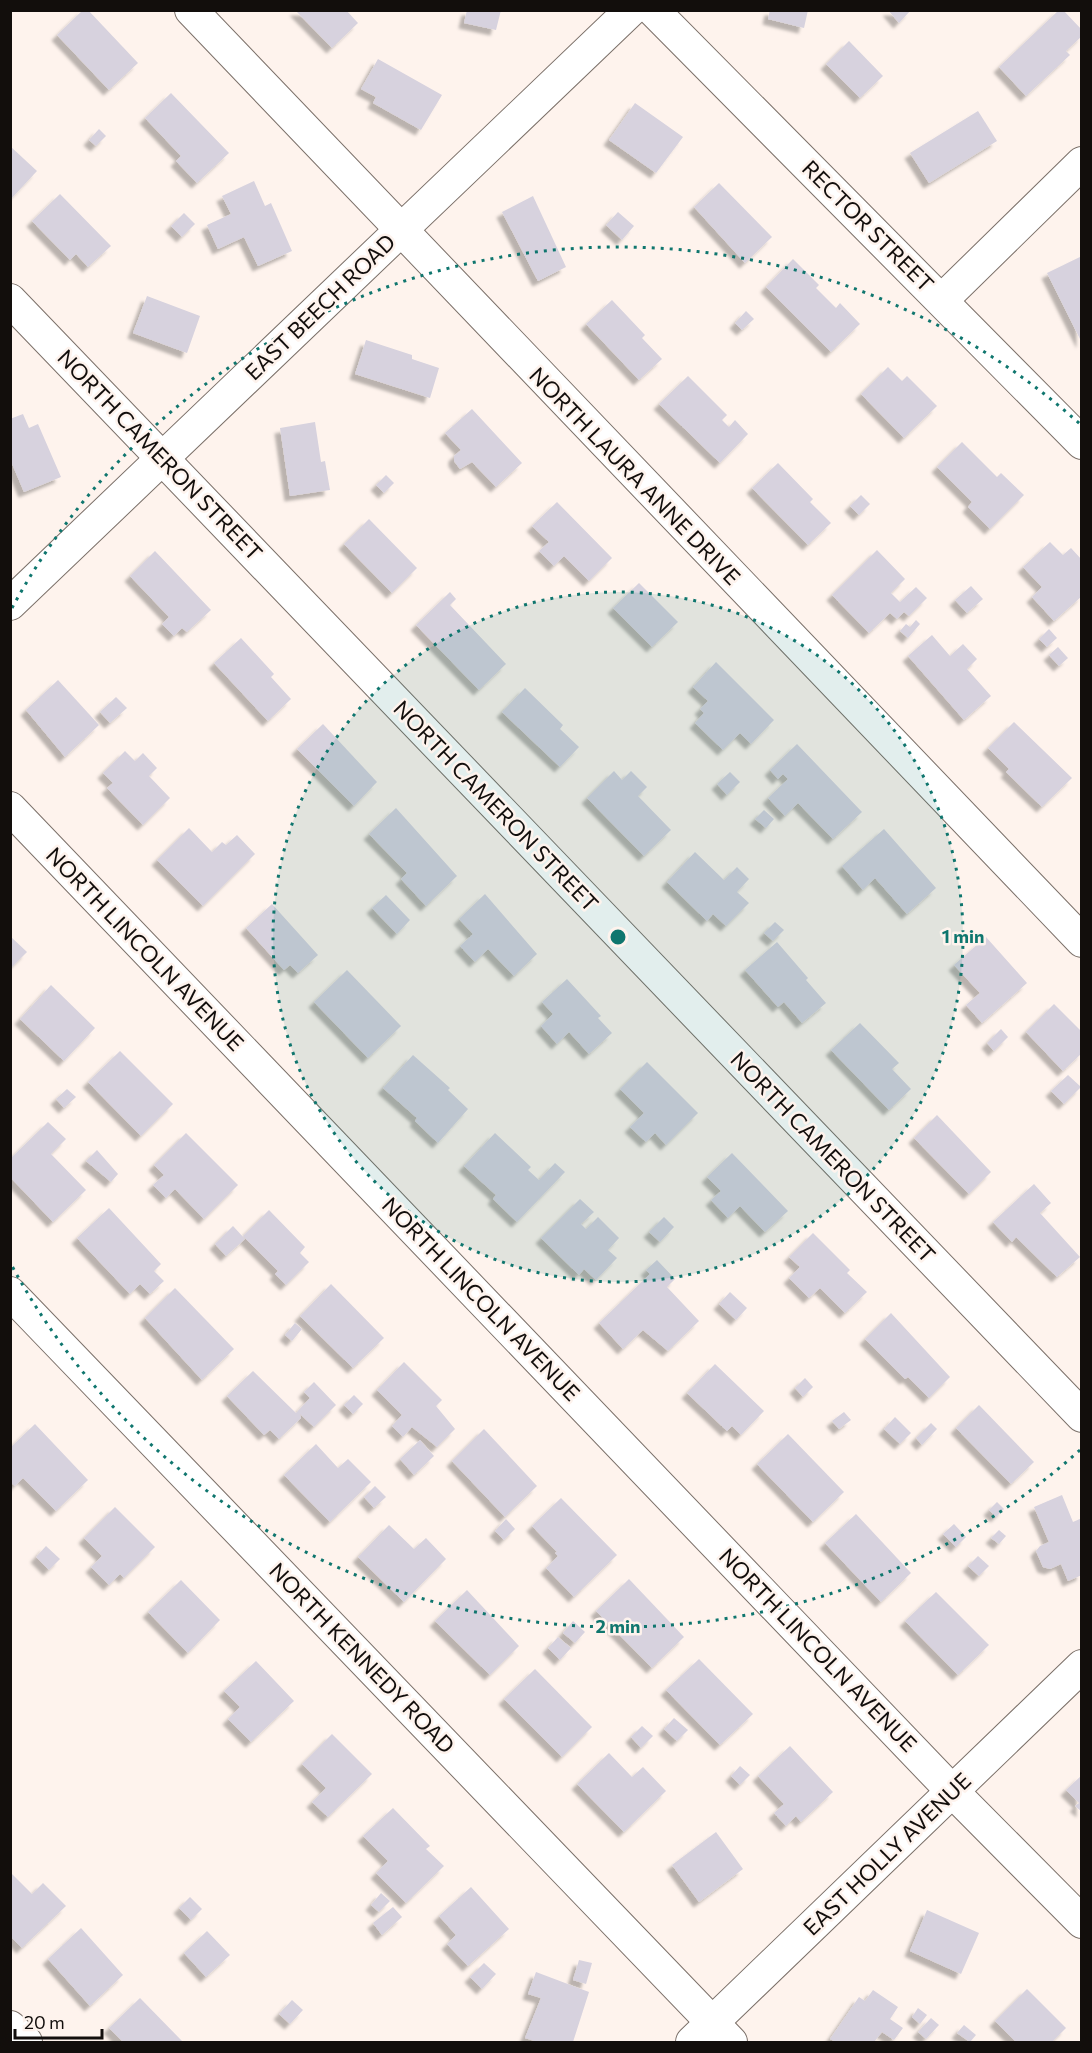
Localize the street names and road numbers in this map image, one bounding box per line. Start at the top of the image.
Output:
street label: RECTOR STREET [797,154,940,297]
street label: EAST BEECH ROAD [239,228,400,385]
street label: NORTH CAMERON STREET [52,344,268,566]
street label: NORTH LAURA ANNE DRIVE [524,361,746,590]
street label: NORTH CAMERON STREET [388,695,604,917]
street label: NORTH LINCOLN AVENUE [41,841,250,1056]
street label: NORTH CAMERON STREET [725,1046,941,1268]
street label: NORTH LINCOLN AVENUE [377,1191,586,1406]
street label: NORTH LINCOLN AVENUE [714,1542,923,1757]
street label: NORTH KENNEDY ROAD [264,1557,461,1759]
street label: EAST HOLLY AVENUE [797,1767,976,1941]

